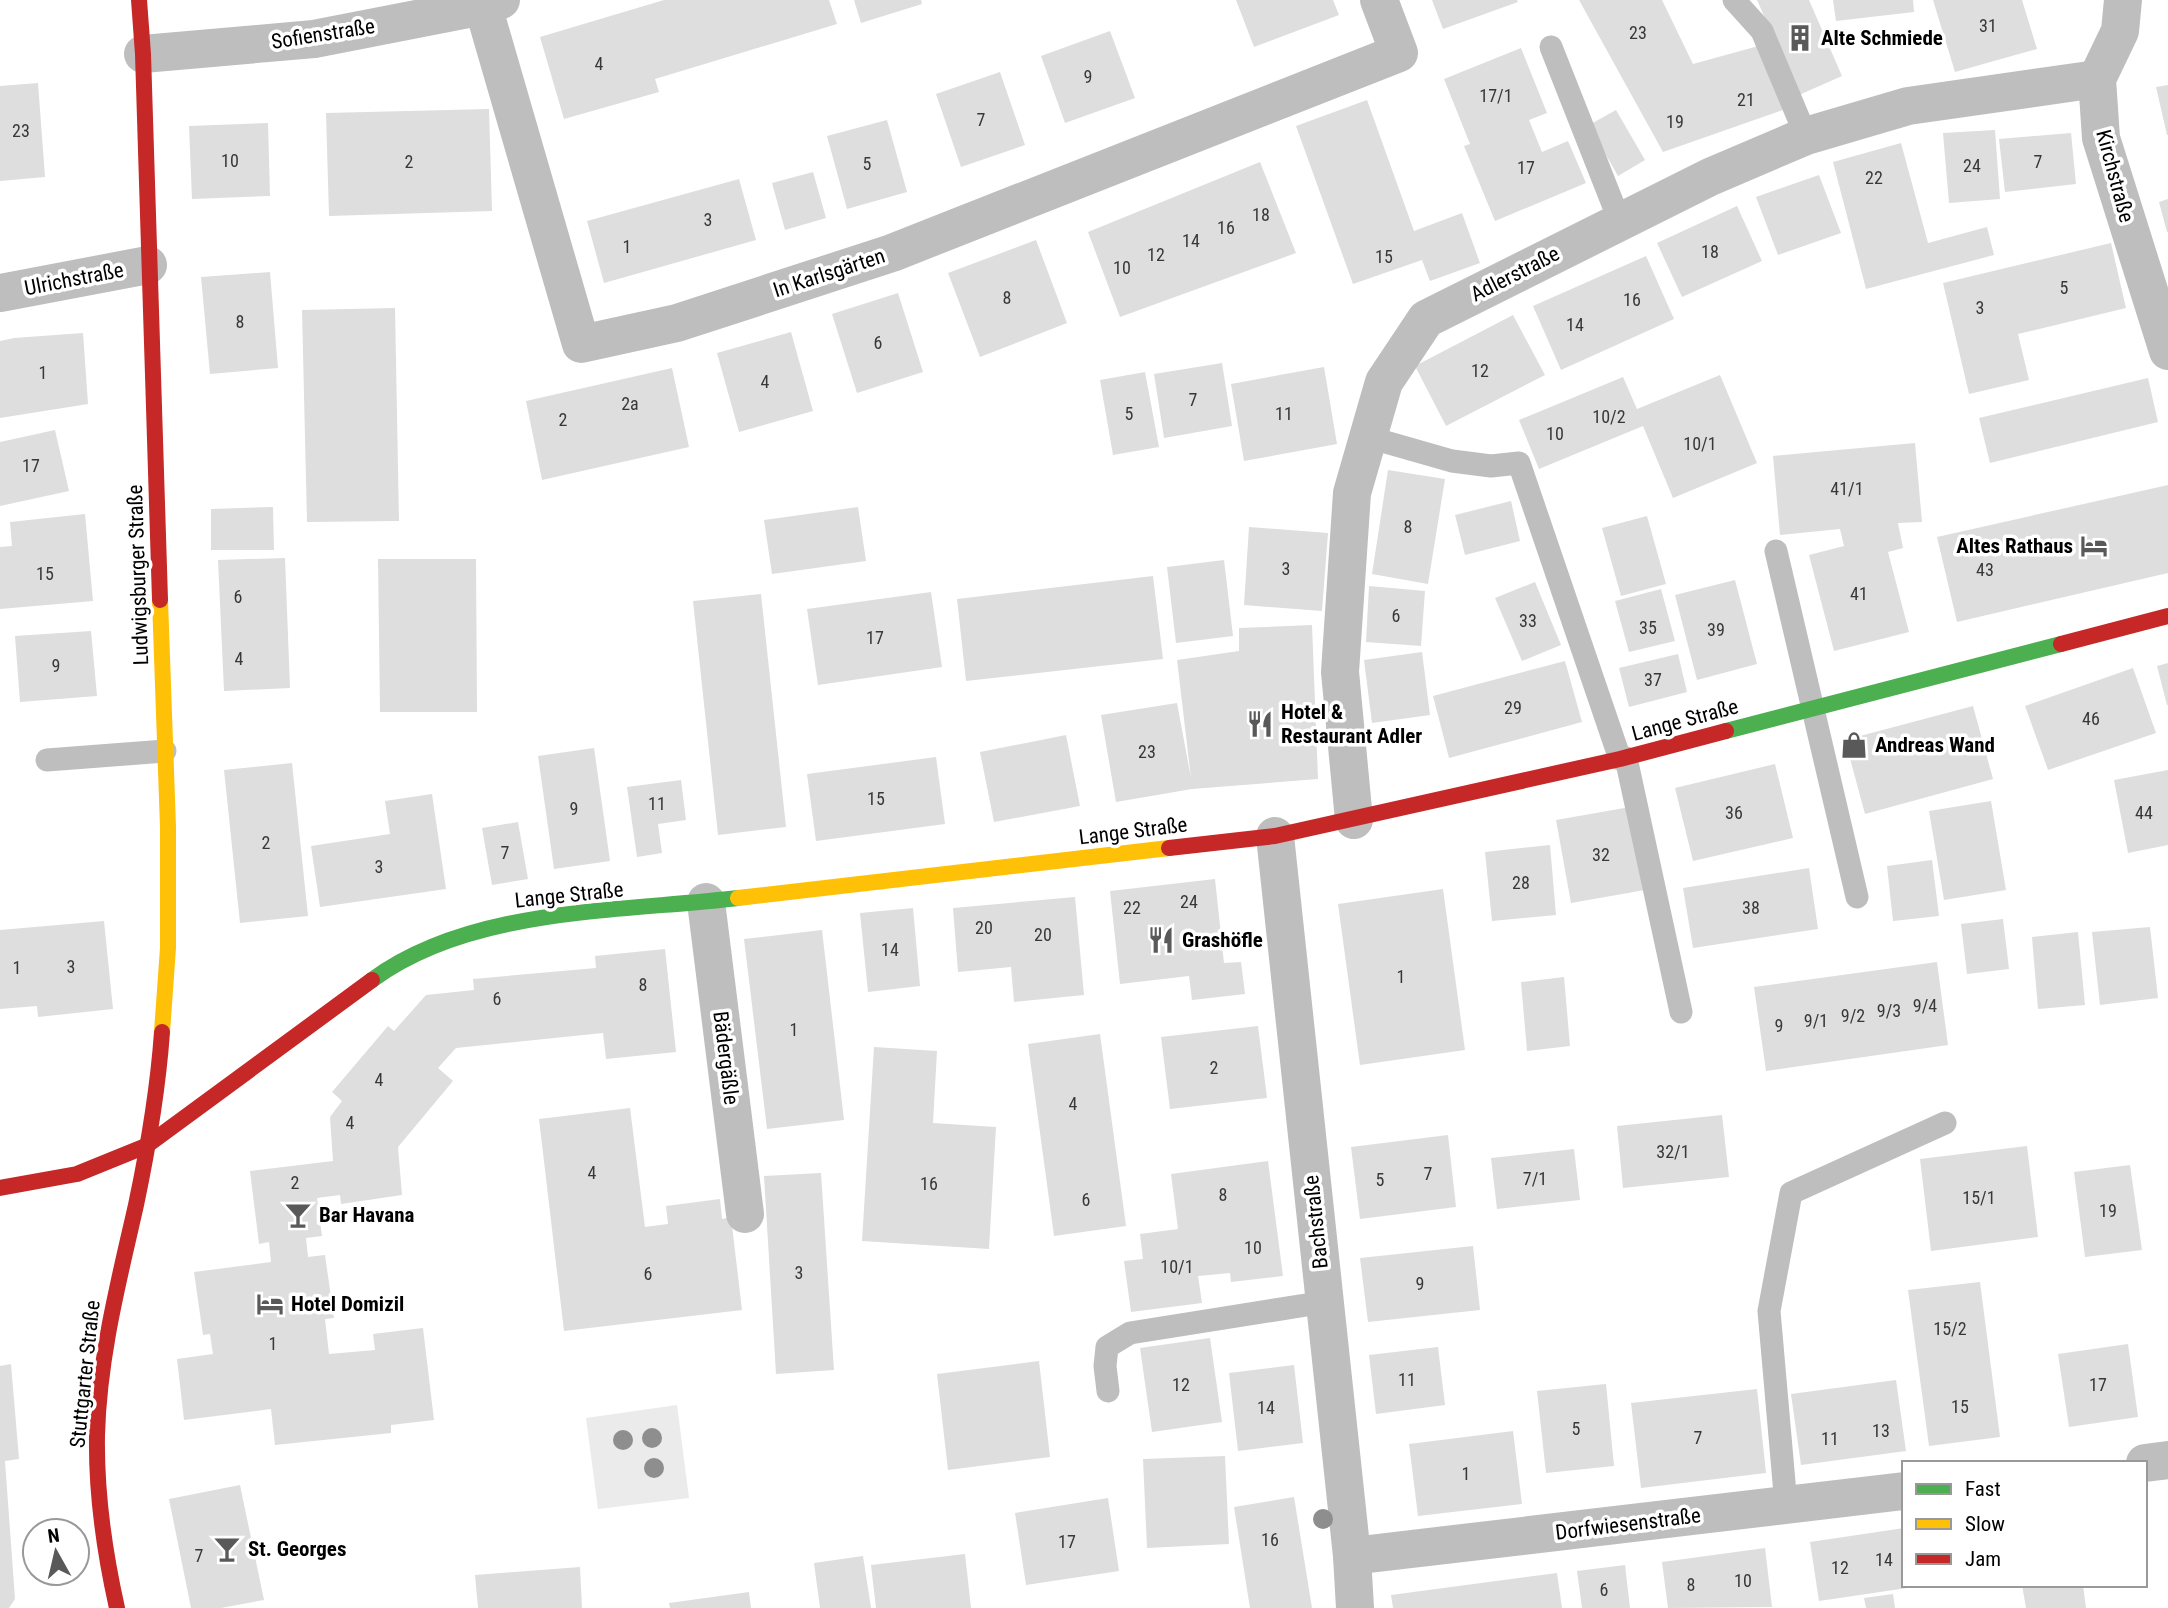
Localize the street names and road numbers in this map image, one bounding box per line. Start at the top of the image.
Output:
street label: Sofienstraße [270,14,377,54]
street label: Kirchstraße [2091,127,2139,225]
street label: Adlerstraße [1467,241,1563,307]
street label: In Karlsgärten [770,244,888,302]
street label: Ulrichstraße [22,258,126,300]
street label: Ludwigsburger Straße [123,484,153,666]
street label: Lange Straße [1629,694,1741,746]
street label: Lange Straße [1077,812,1189,850]
street label: Lange Straße [513,877,625,913]
street label: Bädergäßle [708,1010,744,1106]
street label: Bachstraße [1299,1174,1333,1270]
street label: Stuttgarter Straße [65,1299,105,1449]
street label: Dorfwiesenstraße [1554,1503,1702,1545]

